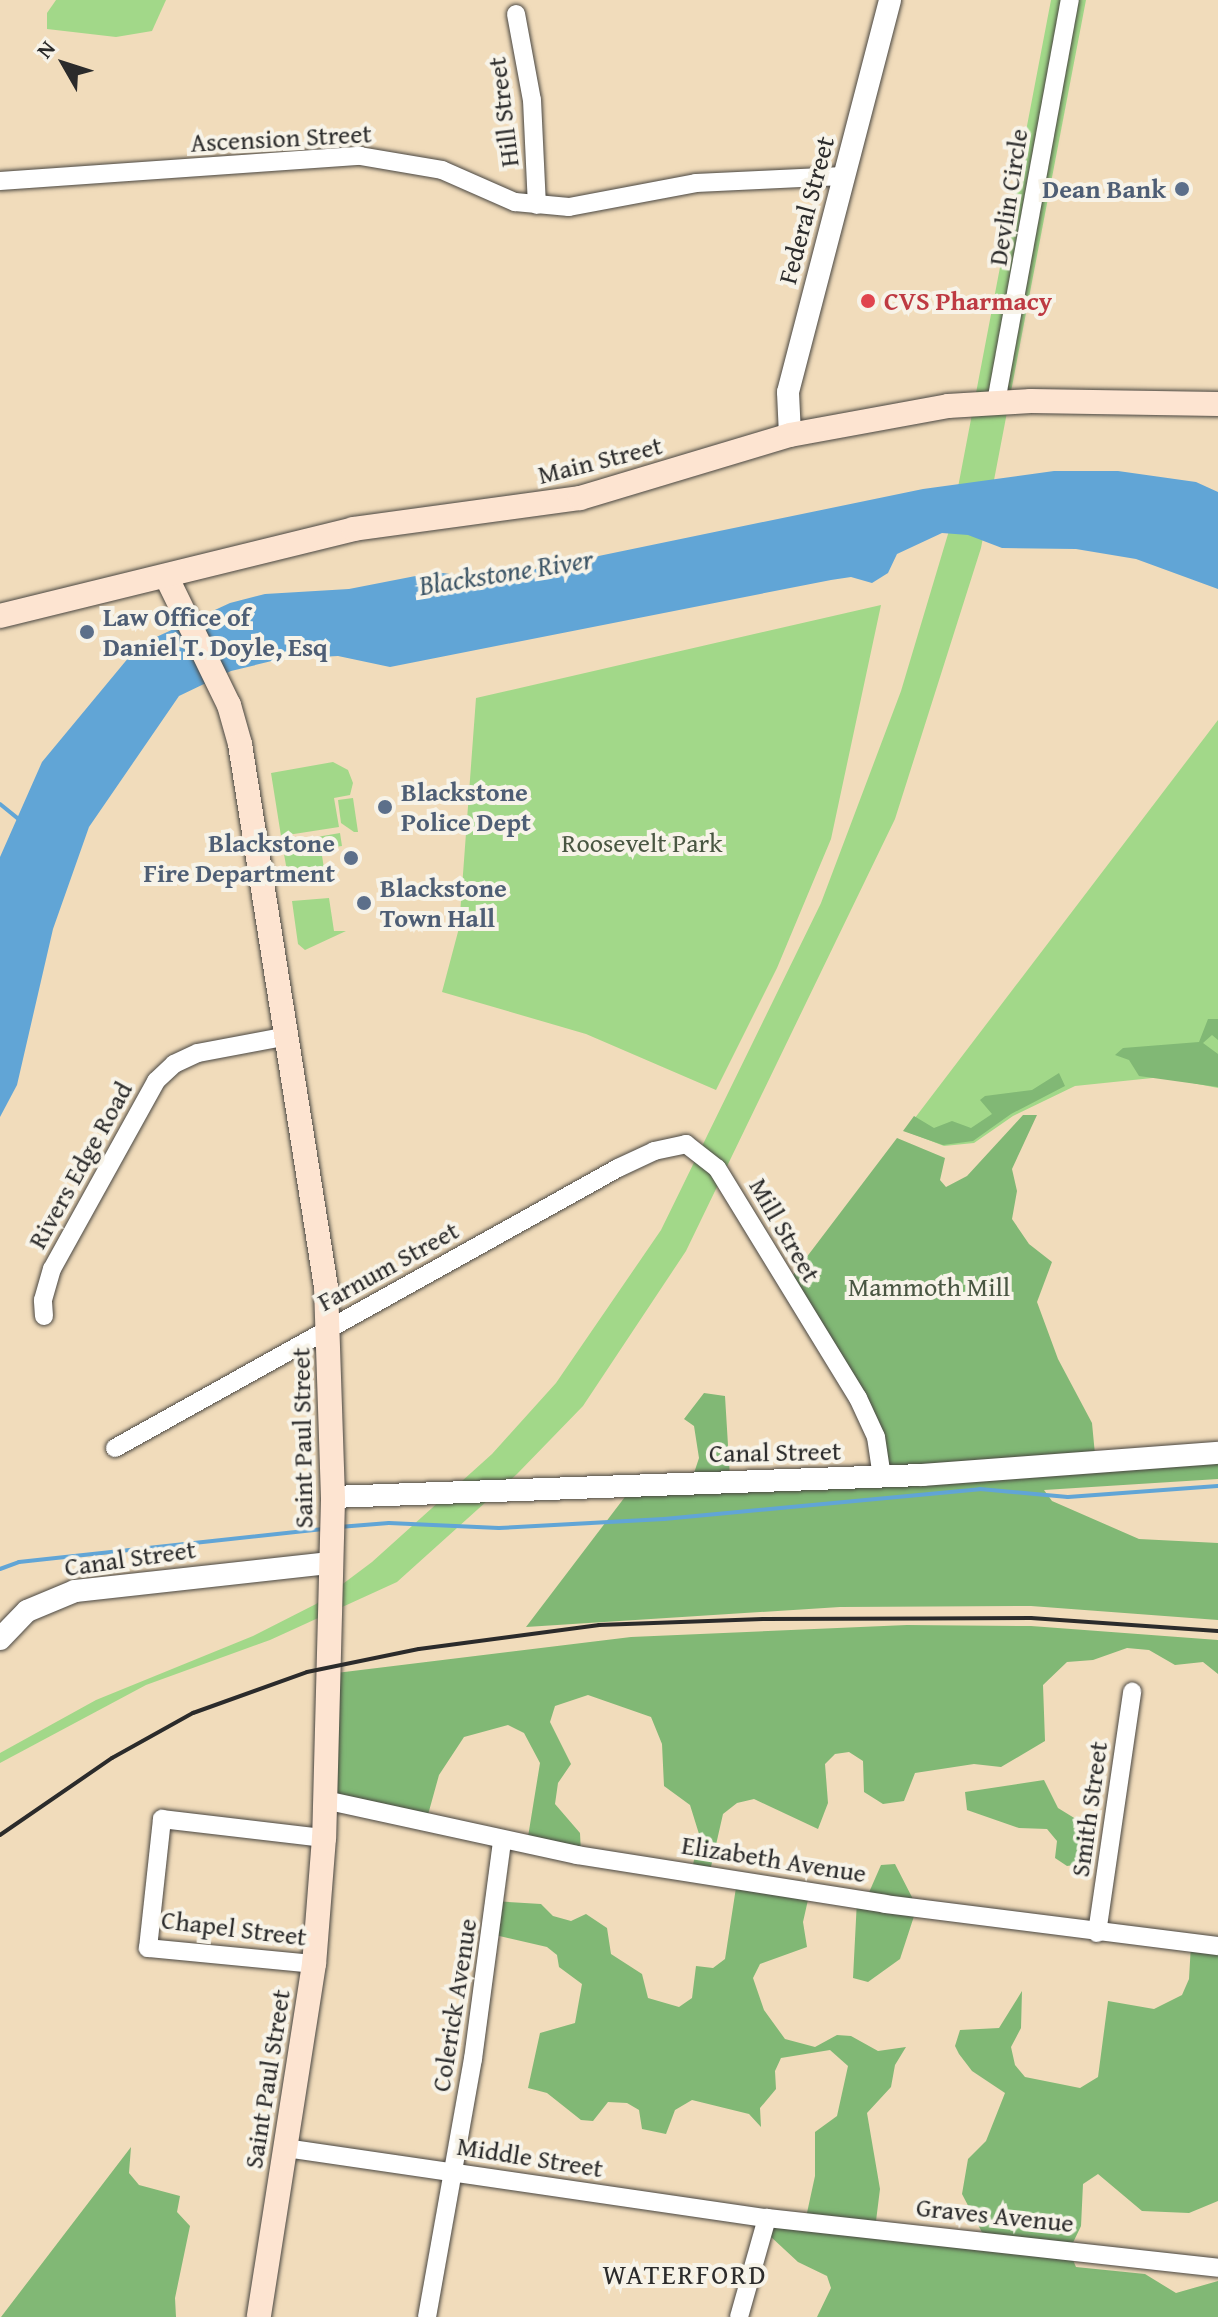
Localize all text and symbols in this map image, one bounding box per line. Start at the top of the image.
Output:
north arrow [24,24,104,104]
text: N [28,33,62,65]
street label: Hill Street [481,55,525,169]
street label: Ascension Street [190,118,372,158]
street label: Devlin Circle [982,126,1034,268]
street label: Federal Street [771,133,841,287]
place label: Dean Bank [1042,173,1166,205]
marker: Dean Bank [1173,180,1191,198]
place label: CVS Pharmacy [884,285,1052,317]
marker: CVS Pharmacy [859,292,877,310]
street label: Main Street [535,430,665,490]
water label: Blackstone River [416,542,596,602]
place label: Law Office of Daniel T. Doyle, Esq [103,601,328,662]
marker: Law Office of Daniel T. Doyle, Esq [78,623,96,641]
place label: Blackstone Police Dept [401,776,531,838]
marker: Blackstone Police Dept [376,798,394,816]
place label: Blackstone Fire Department [144,827,335,888]
park label: Roosevelt Park [562,827,722,859]
marker: Blackstone Fire Department [342,849,360,867]
place label: Blackstone Town Hall [380,872,507,934]
marker: Blackstone Town Hall [355,894,373,912]
street label: Rivers Edge Road [21,1076,139,1254]
street label: Mill Street [743,1173,827,1287]
street label: Farnum Street [312,1215,464,1317]
park label: Mammoth Mill [848,1271,1010,1303]
street label: Saint Paul Street [285,1347,319,1529]
street label: Canal Street [709,1435,841,1469]
street label: Canal Street [62,1533,198,1583]
street label: Smith Street [1064,1739,1114,1879]
street label: Elizabeth Avenue [679,1829,869,1889]
street label: Chapel Street [160,1904,308,1952]
street label: Colerick Avenue [425,1916,483,2094]
street label: Saint Paul Street [237,1987,297,2171]
street label: Middle Street [455,2130,605,2184]
street label: Graves Avenue [915,2191,1075,2239]
district label: WATERFORD [602,2257,768,2291]

